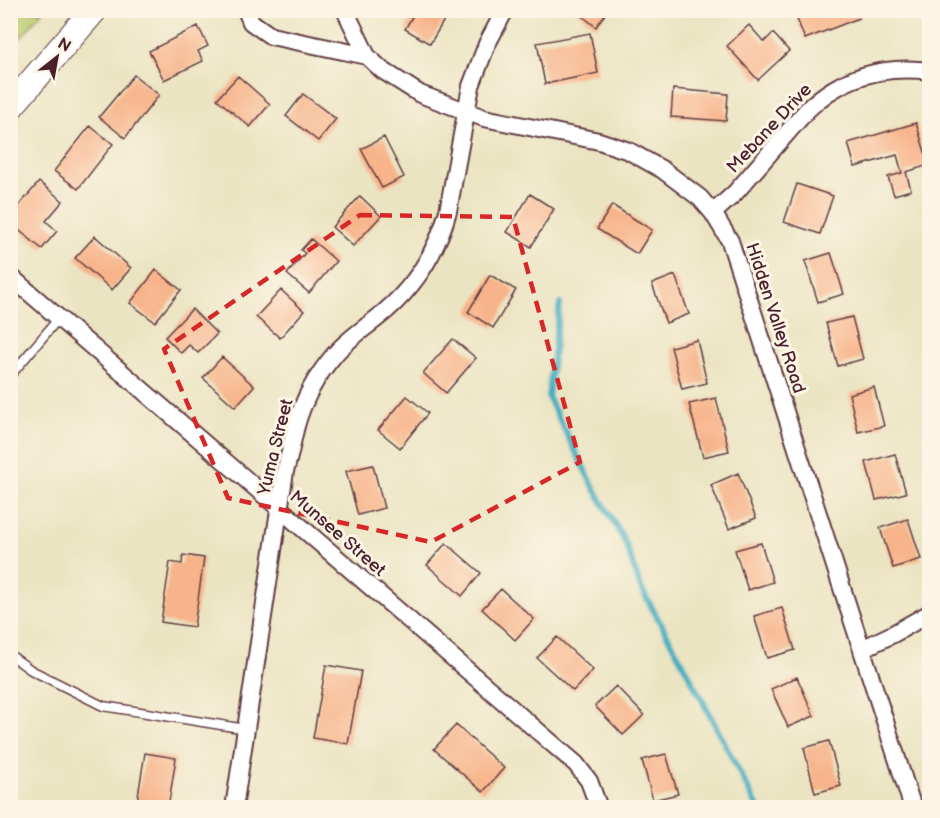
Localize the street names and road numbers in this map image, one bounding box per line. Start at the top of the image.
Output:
street label: Mebane Drive [723,79,816,177]
street label: Hidden Valley Road [741,240,810,396]
street label: Yuma Street [253,396,298,498]
street label: Munsee Street [286,486,390,581]

